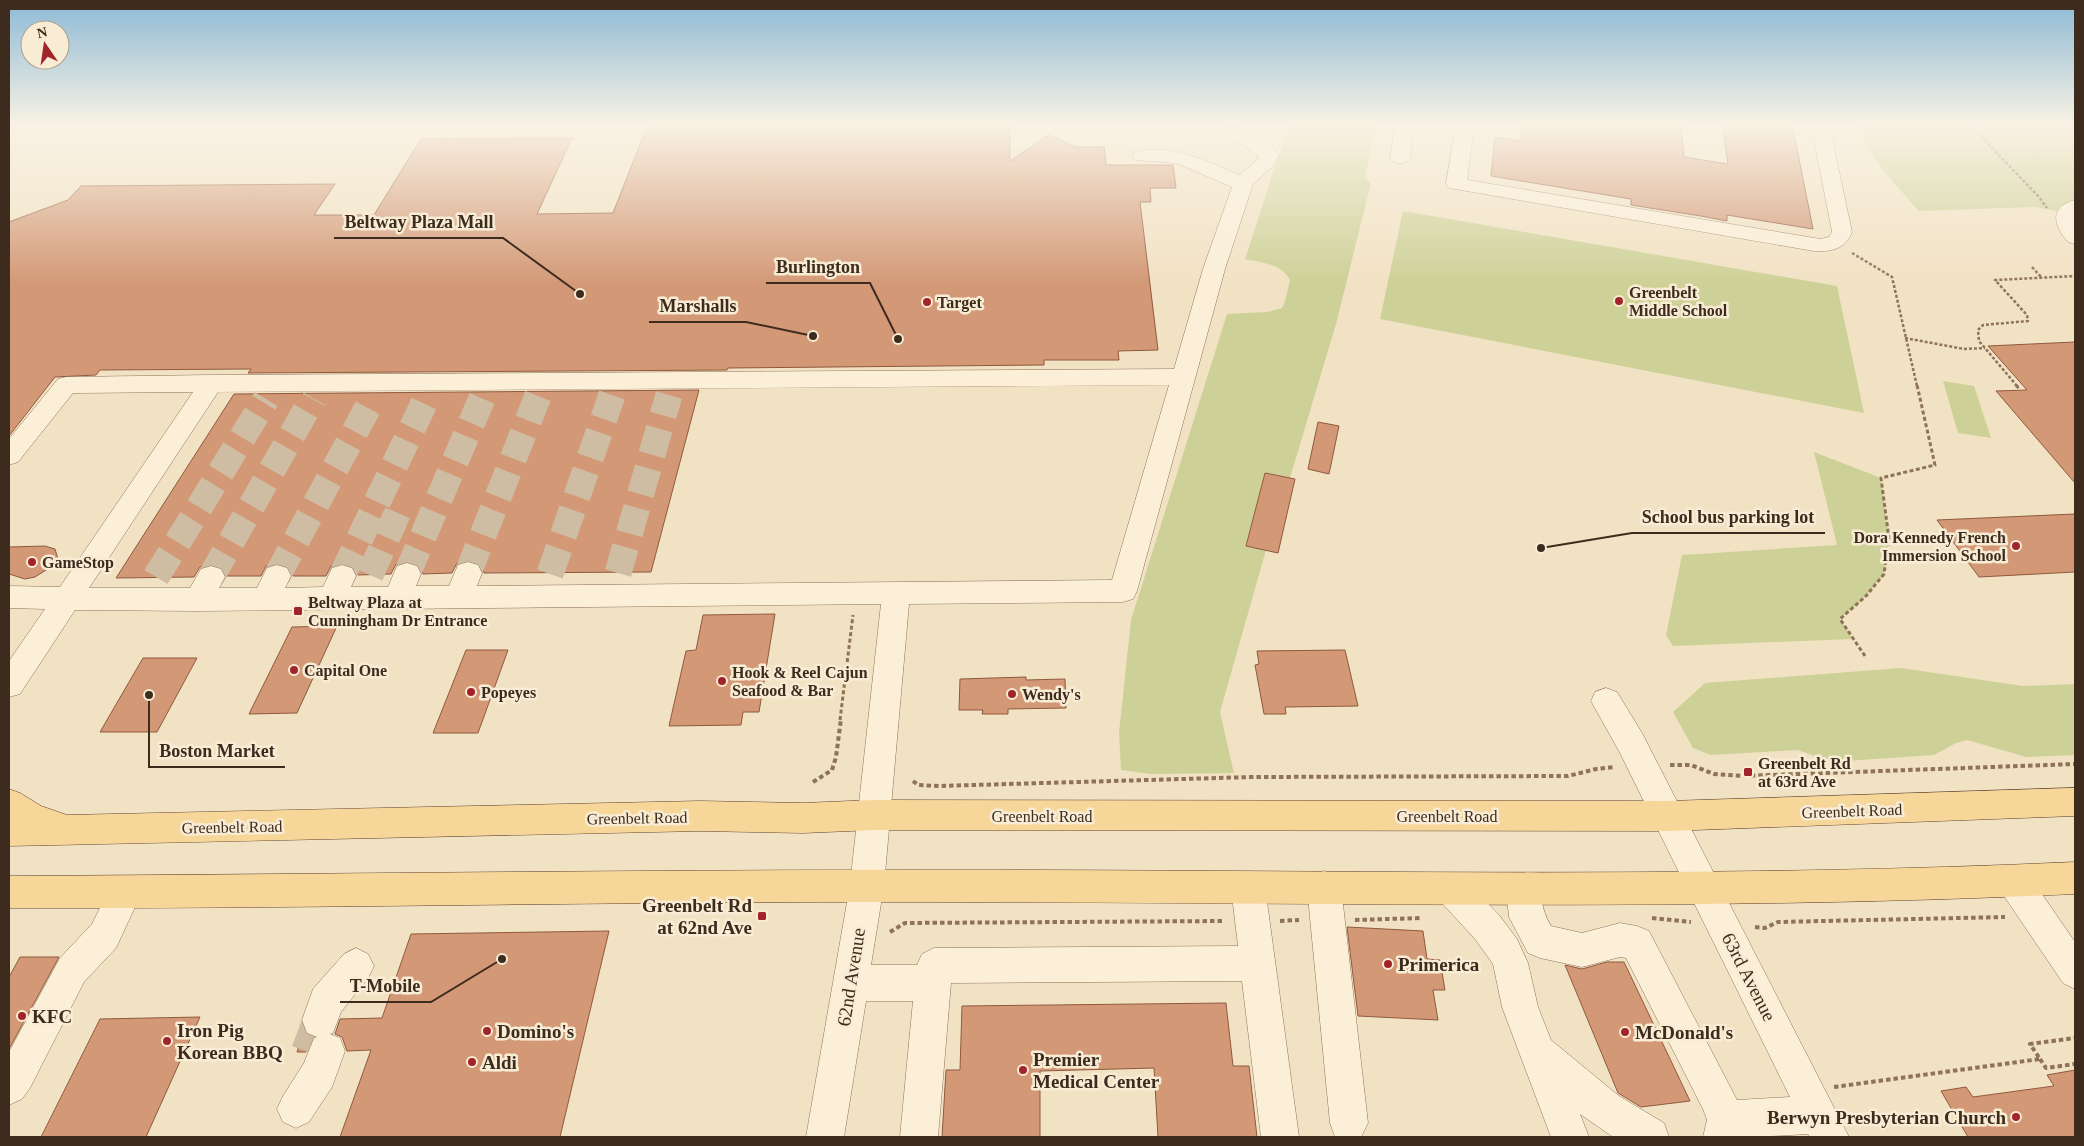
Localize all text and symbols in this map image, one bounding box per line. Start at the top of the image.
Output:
north arrow [20,20,70,70]
text: N [36,24,49,41]
callout: Beltway Plaza Mall [334,205,503,238]
text: Beltway Plaza Mall [345,212,493,232]
callout: Burlington [766,250,870,283]
text: Burlington [776,257,860,277]
place label: Greenbelt Middle School [1629,284,1728,319]
callout: Marshalls [649,289,746,322]
place label: Target [937,294,982,312]
marker: Greenbelt Middle School [1613,295,1625,307]
text: Marshalls [659,296,737,316]
marker: Target [921,296,933,308]
callout: School bus parking lot [1632,500,1825,533]
text: School bus parking lot [1642,507,1814,527]
place label: Dora Kennedy French Immersion School [1853,529,2007,564]
marker: Dora Kennedy French Immersion School [2010,540,2022,552]
place label: GameStop [42,554,114,572]
marker: GameStop [26,556,38,568]
place label: Beltway Plaza at Cunningham Dr Entrance [308,594,487,630]
marker: Beltway Plaza at Cunningham Dr Entrance [292,605,304,617]
place label: Capital One [304,662,387,680]
marker: Capital One [288,664,300,676]
place label: Hook & Reel Cajun Seafood & Bar [732,664,868,699]
marker: Hook & Reel Cajun Seafood & Bar [716,675,728,687]
place label: Popeyes [481,684,536,702]
marker: Popeyes [465,686,477,698]
place label: Wendy's [1022,686,1081,704]
marker: Wendy's [1006,688,1018,700]
callout: Boston Market [149,734,285,767]
text: Boston Market [159,741,275,761]
place label: Greenbelt Rd at 63rd Ave [1758,755,1851,790]
marker: Greenbelt Rd at 63rd Ave [1742,766,1754,778]
street label: Greenbelt Road [1801,801,1903,821]
street label: Greenbelt Road [992,808,1092,825]
street label: Greenbelt Road [1397,808,1497,825]
street label: Greenbelt Road [586,809,688,827]
street label: Greenbelt Road [181,818,283,836]
place label: Greenbelt Rd at 62nd Ave [642,895,752,938]
marker: Greenbelt Rd at 62nd Ave [756,910,768,922]
street label: 62nd Avenue [833,926,869,1028]
street label: 63rd Avenue [1718,929,1780,1025]
place label: Primerica [1398,954,1480,975]
marker: Primerica [1382,958,1394,970]
callout: T-Mobile [340,969,431,1002]
text: T-Mobile [350,976,420,996]
place label: KFC [32,1006,72,1027]
marker: KFC [16,1010,28,1022]
place label: Iron Pig Korean BBQ [177,1020,283,1063]
place label: Domino's [497,1021,574,1042]
place label: McDonald's [1635,1022,1733,1043]
marker: Domino's [481,1025,493,1037]
marker: McDonald's [1619,1026,1631,1038]
marker: Iron Pig Korean BBQ [161,1035,173,1047]
place label: Premier Medical Center [1033,1049,1160,1092]
place label: Aldi [482,1052,517,1073]
marker: Aldi [466,1056,478,1068]
marker: Premier Medical Center [1017,1064,1029,1076]
place label: Berwyn Presbyterian Church [1767,1107,2006,1128]
marker: Berwyn Presbyterian Church [2010,1111,2022,1123]

